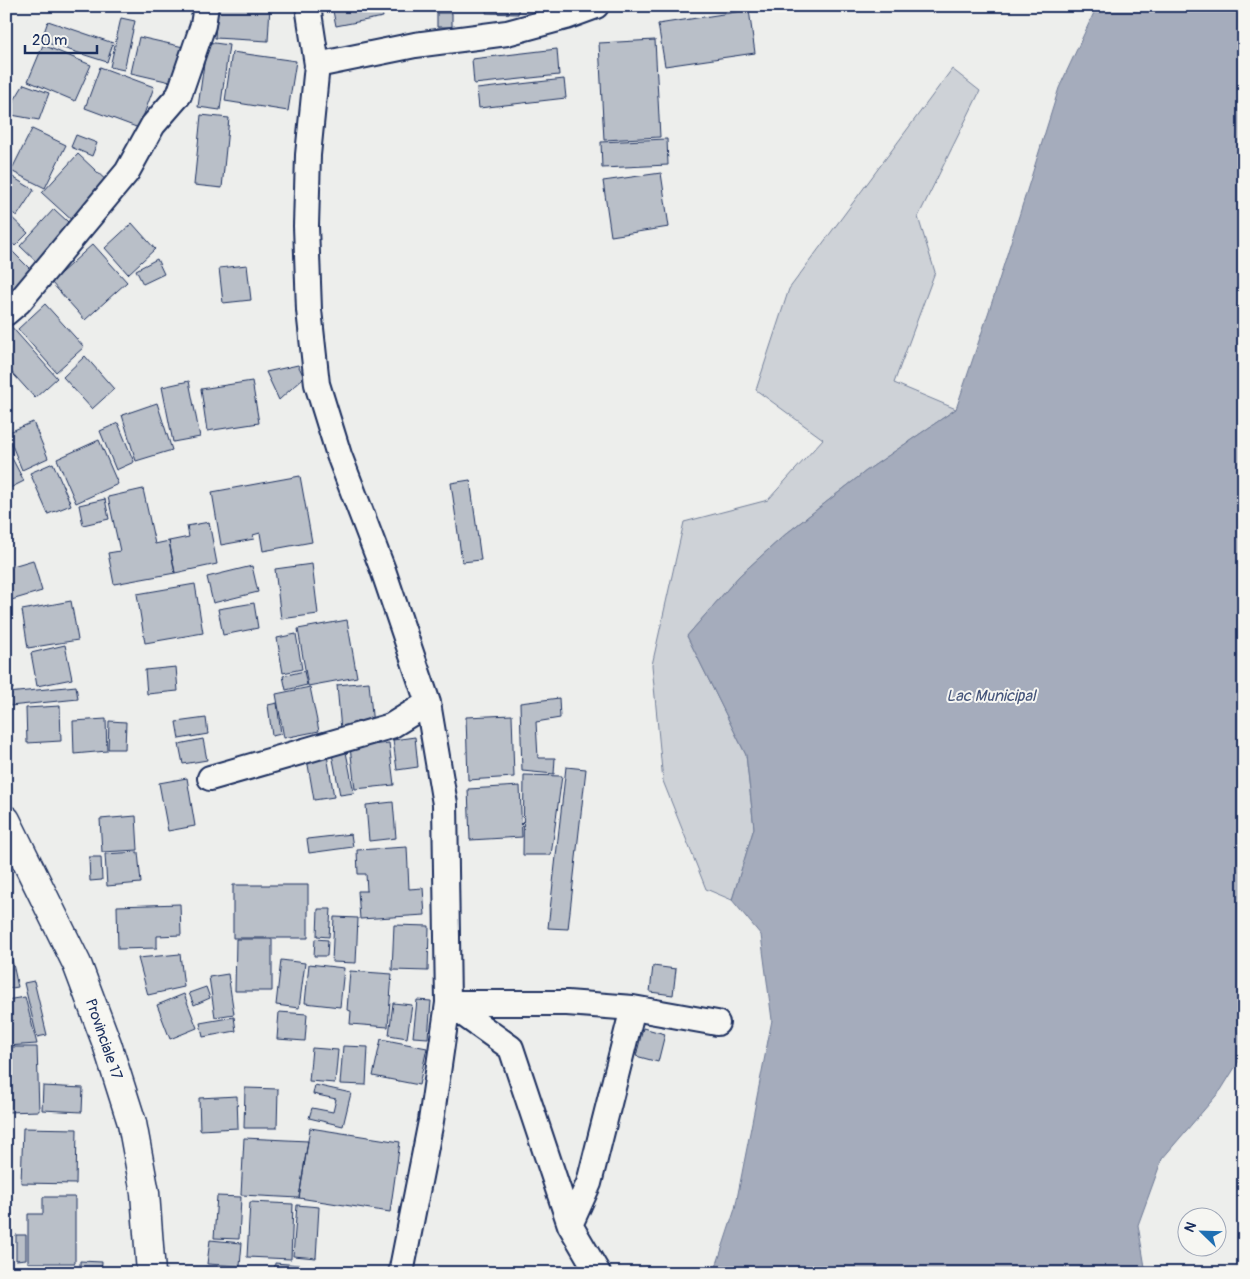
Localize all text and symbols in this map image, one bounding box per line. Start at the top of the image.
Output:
scale bar [25,22,98,54]
text: 20 m [32,31,67,50]
water label: Lac Municipal [946,686,1038,706]
street label: Provinciale 17 [81,996,126,1082]
north arrow [1178,1206,1228,1256]
text: N [1181,1219,1200,1235]

